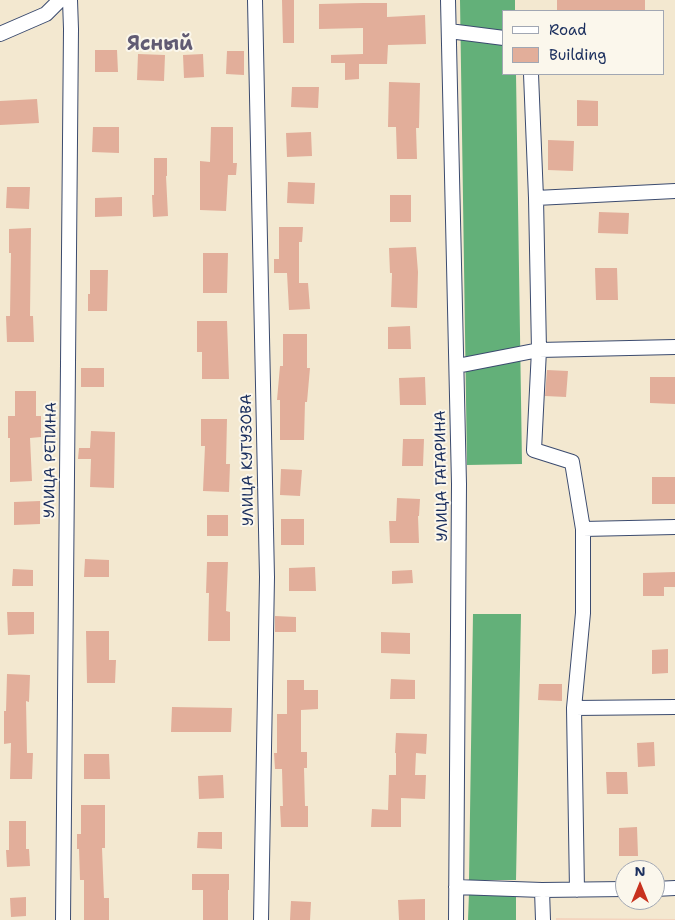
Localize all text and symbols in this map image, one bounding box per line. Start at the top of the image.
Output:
legend [502,10,665,75]
text: Road [549,20,587,40]
district label: Ясный [127,33,193,57]
text: Building [549,45,606,65]
street label: УЛИЦА КУТУЗОВА [238,394,258,526]
street label: УЛИЦА РЕПИНА [41,402,61,518]
street label: УЛИЦА ГАГАРИНА [432,410,452,542]
north arrow [615,860,665,910]
text: N [634,862,646,880]

